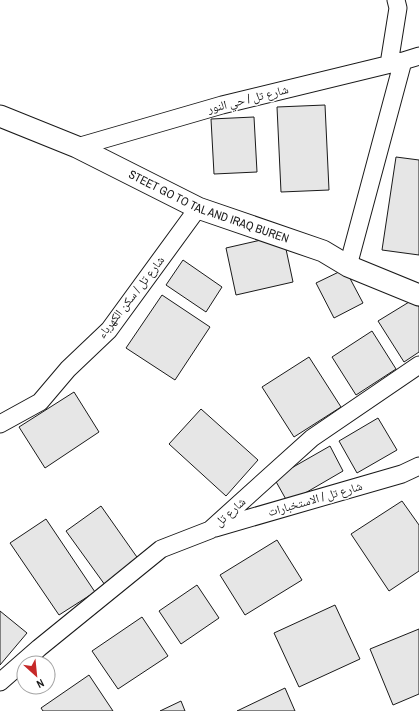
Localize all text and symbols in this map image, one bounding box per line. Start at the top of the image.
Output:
street label: شارع تل / حي النور [205,81,291,119]
street label: STEET GO TO TAL AND IRAQ BUREN [126,166,291,247]
street label: شارع تل / سكن الكهرباء [94,253,168,341]
street label: شارع تل / الاستخبارات [266,478,364,520]
street label: شارع تل [211,494,249,530]
north arrow [16,655,56,695]
text: N [34,676,47,692]

